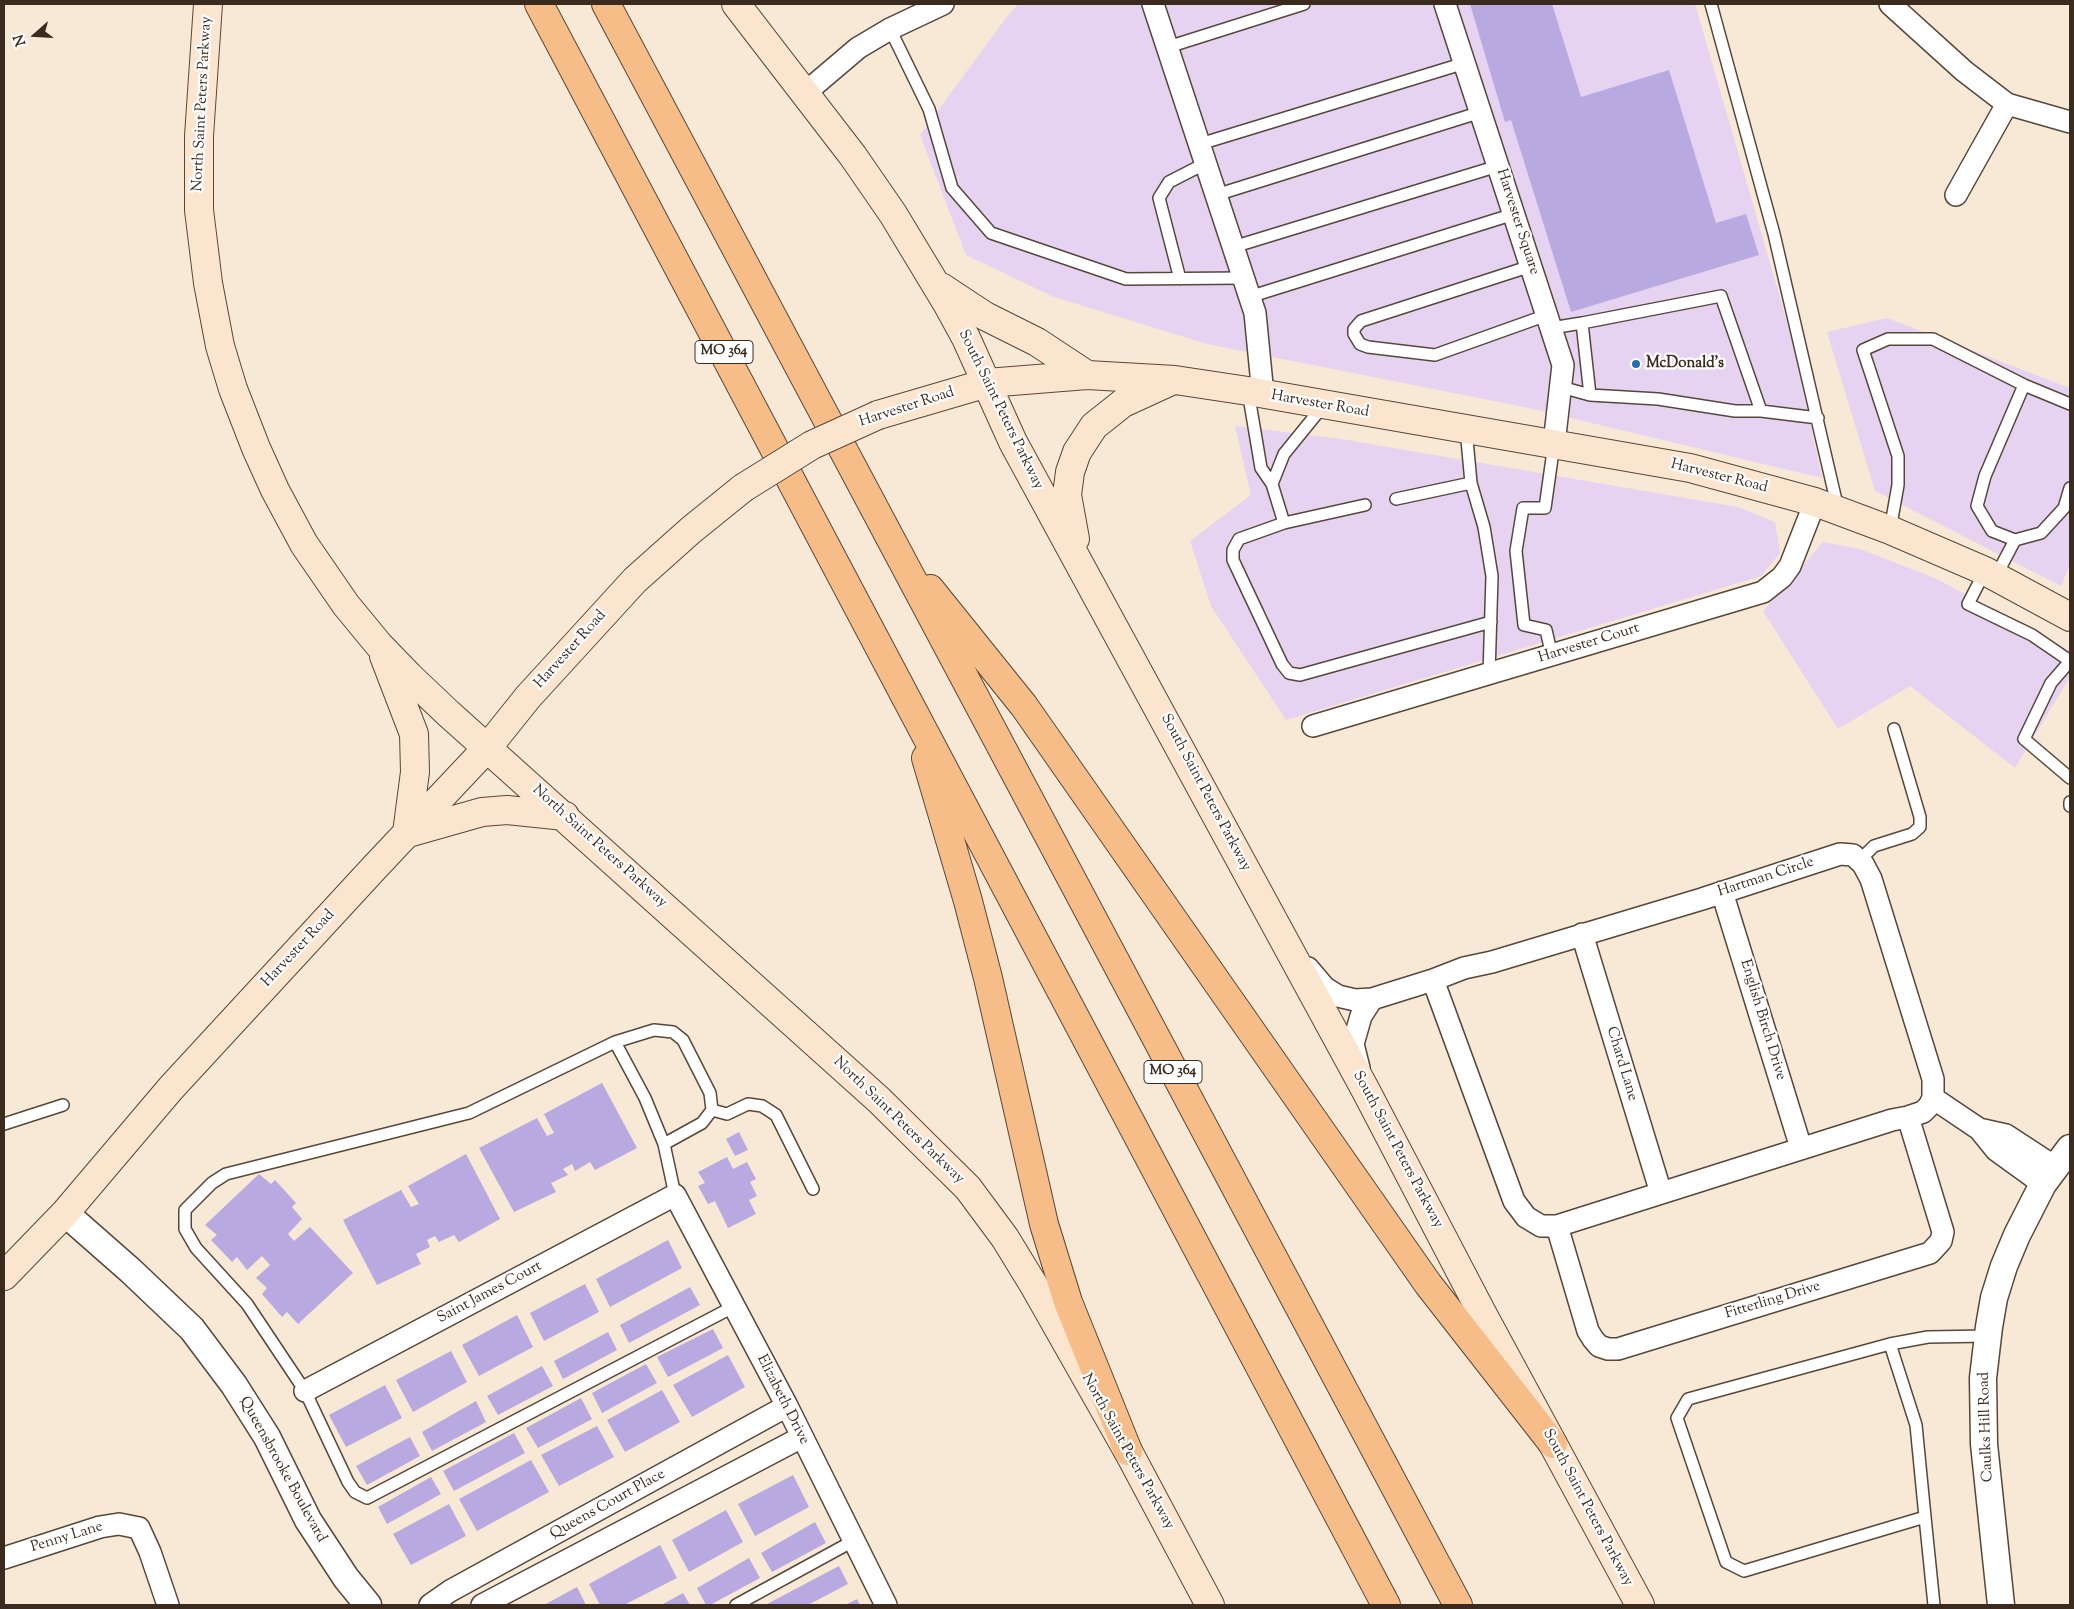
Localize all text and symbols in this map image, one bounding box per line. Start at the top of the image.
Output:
north arrow [10,10,60,60]
street label: North Saint Peters Parkway [189,16,217,192]
text: N [10,31,32,48]
street label: Harvester Square [1491,167,1543,277]
street label: South Saint Peters Parkway [953,327,1047,493]
road number: MO 364 [695,341,753,364]
place label: McDonald's [1646,355,1724,373]
marker: McDonald's [1630,358,1642,370]
street label: Harvester Road [857,384,957,432]
street label: Harvester Road [1270,388,1370,422]
street label: Harvester Road [1669,456,1769,498]
street label: Harvester Road [531,607,611,693]
street label: Harvester Court [1536,620,1642,668]
street label: South Saint Peters Parkway [1156,711,1254,875]
street label: North Saint Peters Parkway [528,782,670,912]
street label: Hartman Circle [1716,854,1816,902]
street label: Harvester Road [259,907,339,991]
street label: English Birch Drive [1735,957,1789,1083]
street label: Chard Lane [1601,1025,1641,1103]
street label: North Saint Peters Parkway [829,1054,967,1188]
road number: MO 364 [1144,1060,1202,1084]
street label: South Saint Peters Parkway [1348,1068,1446,1232]
street label: Saint James Court [435,1258,545,1328]
street label: Fitterling Drive [1723,1278,1823,1324]
street label: Elizabeth Drive [752,1352,812,1448]
street label: North Saint Peters Parkway [1077,1371,1177,1533]
street label: Caulks Hill Road [1976,1372,1998,1482]
street label: Queensbrooke Boulevard [234,1394,330,1546]
street label: South Saint Peters Parkway [1538,1426,1636,1590]
street label: Queens Court Place [547,1466,669,1544]
street label: Penny Lane [29,1519,105,1557]

